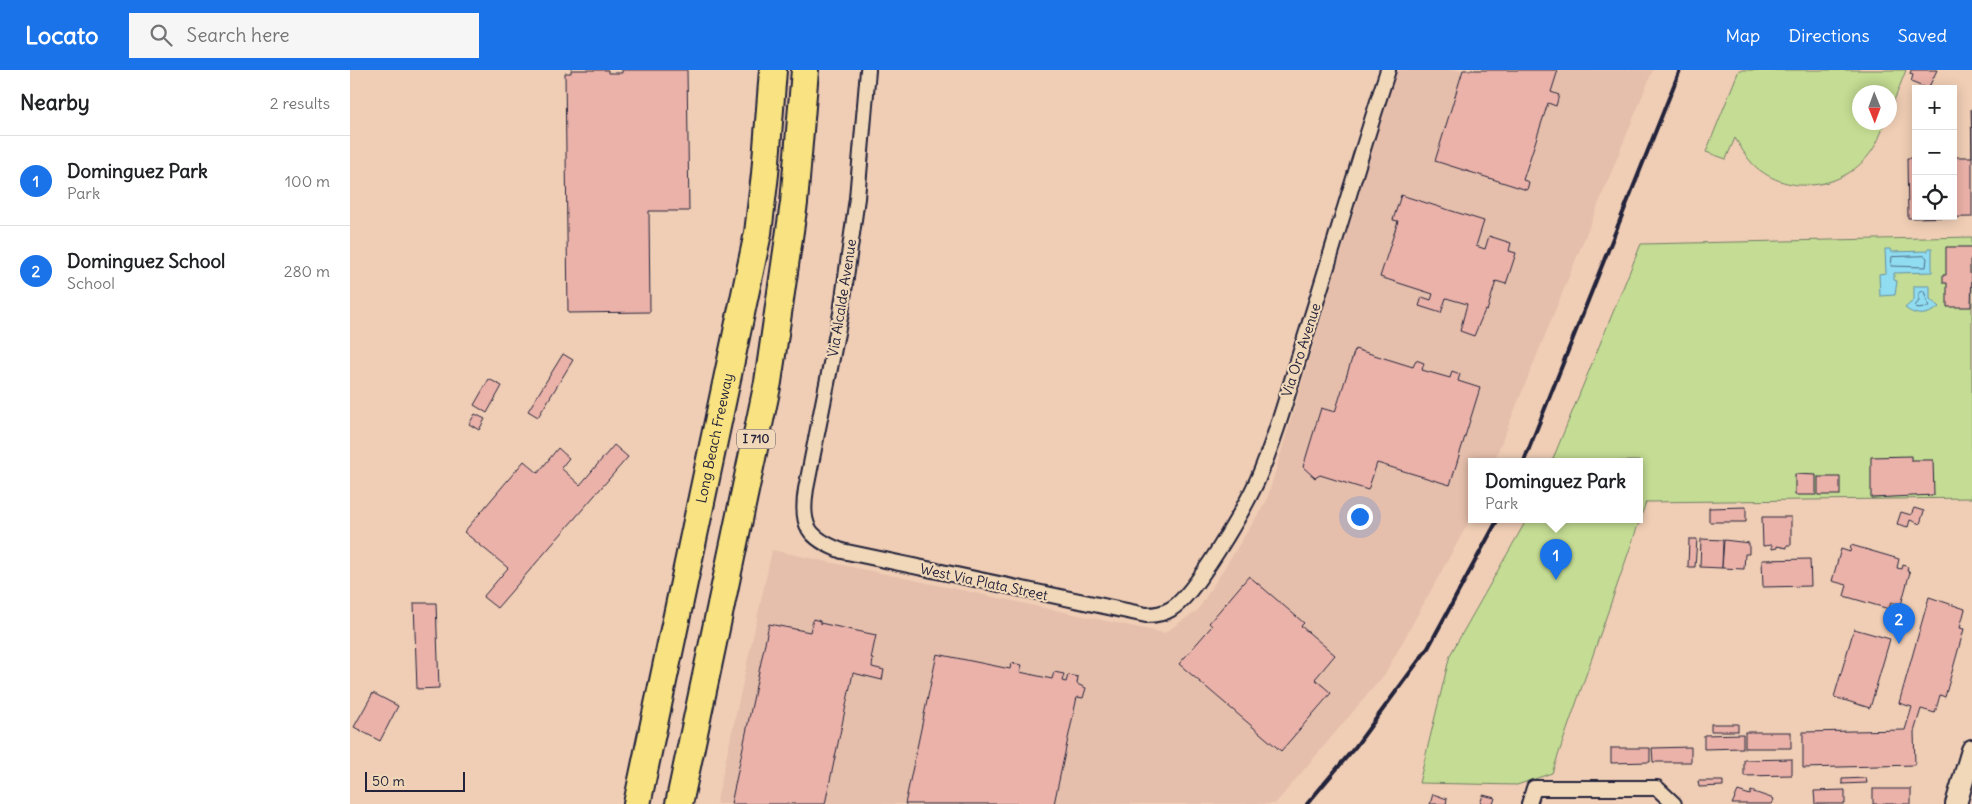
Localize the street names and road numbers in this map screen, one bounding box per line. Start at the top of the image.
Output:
street label: Via Alcalde Avenue [824,238,860,358]
street label: Via Oro Avenue [1277,301,1325,399]
street label: Long Beach Freeway [692,371,737,505]
road number: I 710 [737,429,775,448]
street label: West Via Plata Street [918,560,1050,604]

